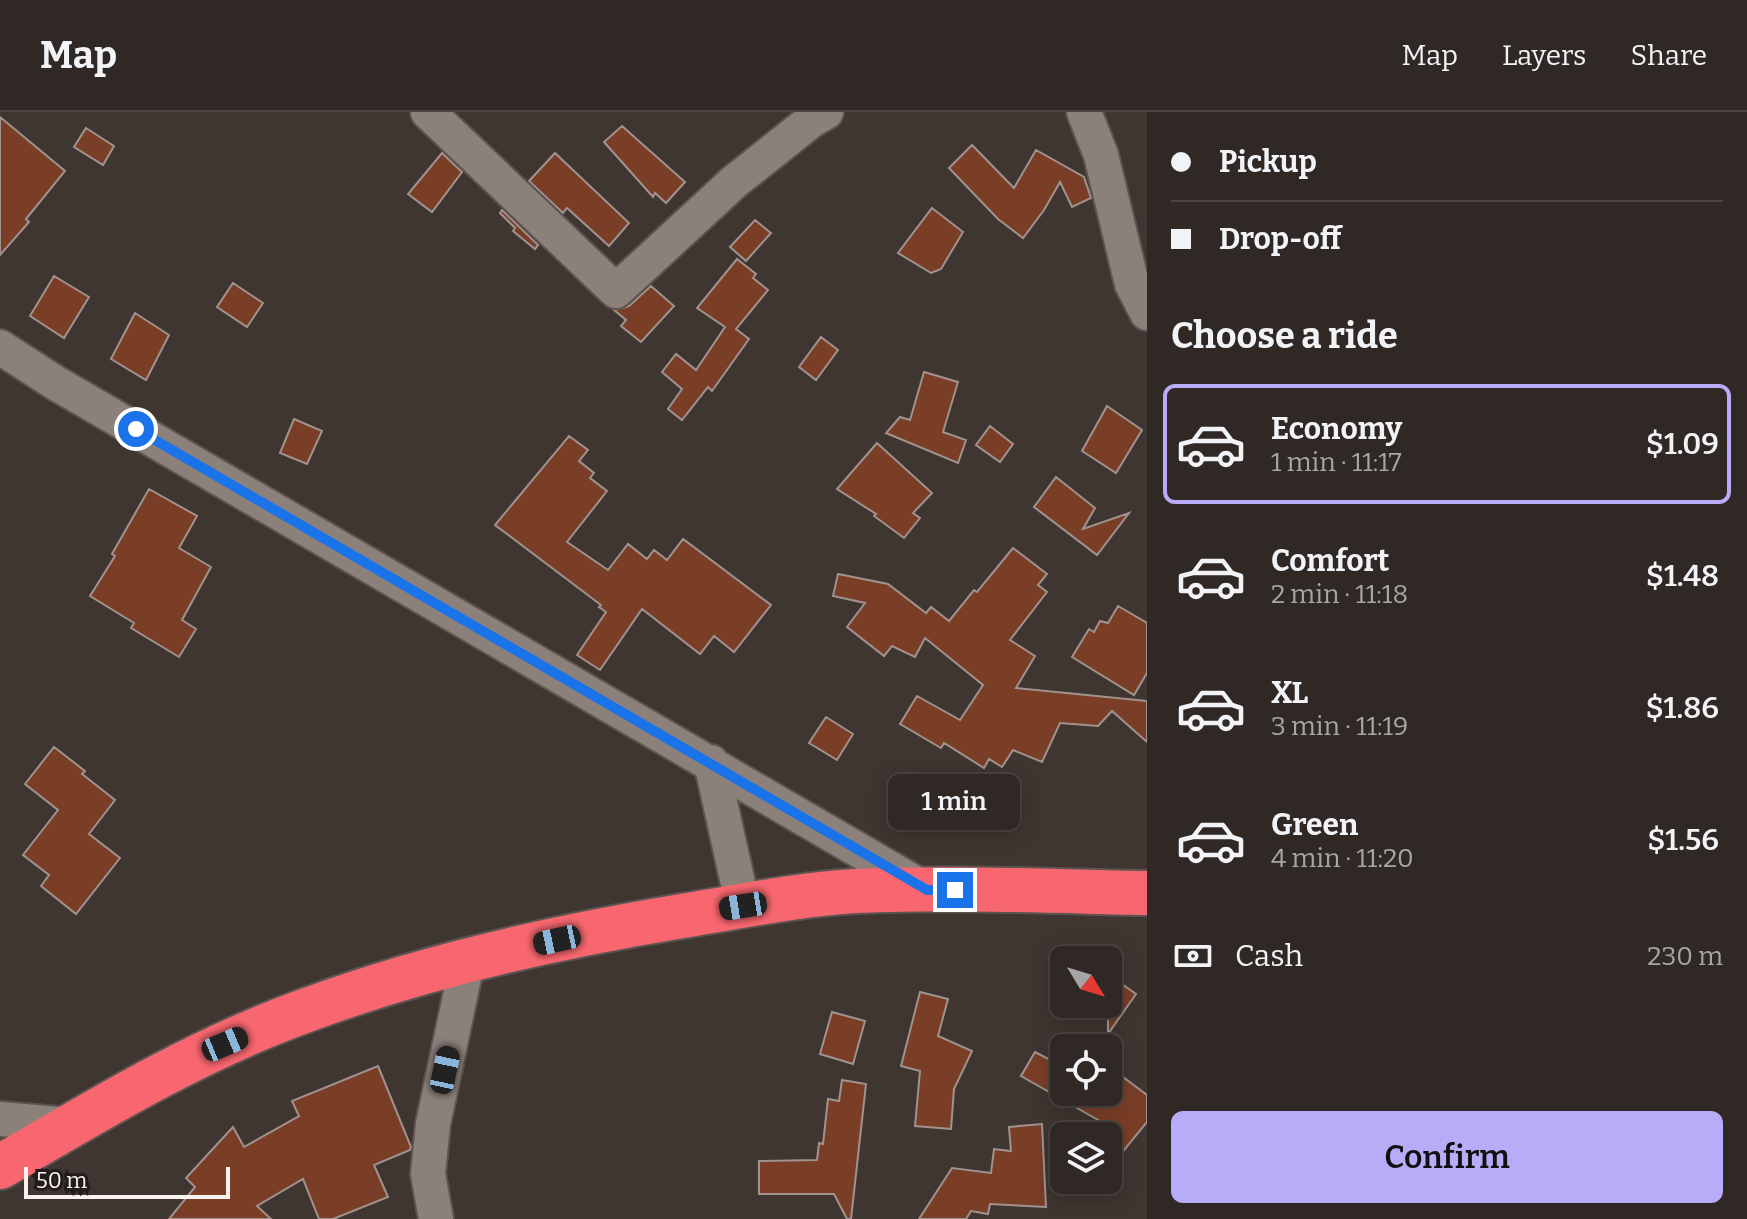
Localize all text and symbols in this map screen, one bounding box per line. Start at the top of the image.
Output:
text: Map [40,32,117,78]
text: Map [1401,39,1458,72]
text: Layers [1502,39,1586,72]
text: Share [1630,39,1707,72]
text: Pickup [1219,144,1317,180]
text: Drop-off [1219,221,1341,257]
text: Choose a ride [1171,314,1398,358]
icon: car [1175,408,1247,480]
route start [118,411,154,447]
text: Economy [1271,411,1402,447]
text: $1.09 [1646,426,1719,462]
text: 1 min · 11:17 [1271,447,1402,478]
icon: car [1175,540,1247,612]
text: Comfort [1271,543,1389,579]
text: $1.48 [1646,558,1719,594]
text: 2 min · 11:18 [1271,579,1408,610]
icon: car [1175,672,1247,744]
text: XL [1271,675,1308,711]
text: $1.86 [1645,690,1719,726]
text: 3 min · 11:19 [1271,711,1408,742]
callout: 1 min [889,774,1021,830]
text: 1 min [921,786,987,817]
icon: car [1175,804,1247,876]
text: Green [1271,807,1358,843]
text: $1.56 [1647,822,1719,858]
text: 4 min · 11:20 [1271,843,1414,874]
route end [937,872,973,908]
car [717,890,769,922]
car [531,923,583,957]
icon: cash [1171,934,1215,978]
text: Cash [1235,938,1303,974]
text: 230 m [1647,941,1723,972]
north arrow [1050,946,1122,1018]
map controls [1050,946,1122,1194]
car [198,1024,252,1064]
button: locate [1050,1034,1122,1106]
car [428,1044,462,1096]
button: Confirm [1171,1111,1723,1203]
button: layers [1050,1122,1122,1194]
scale bar [24,1163,230,1199]
text: 50 m [36,1167,87,1194]

